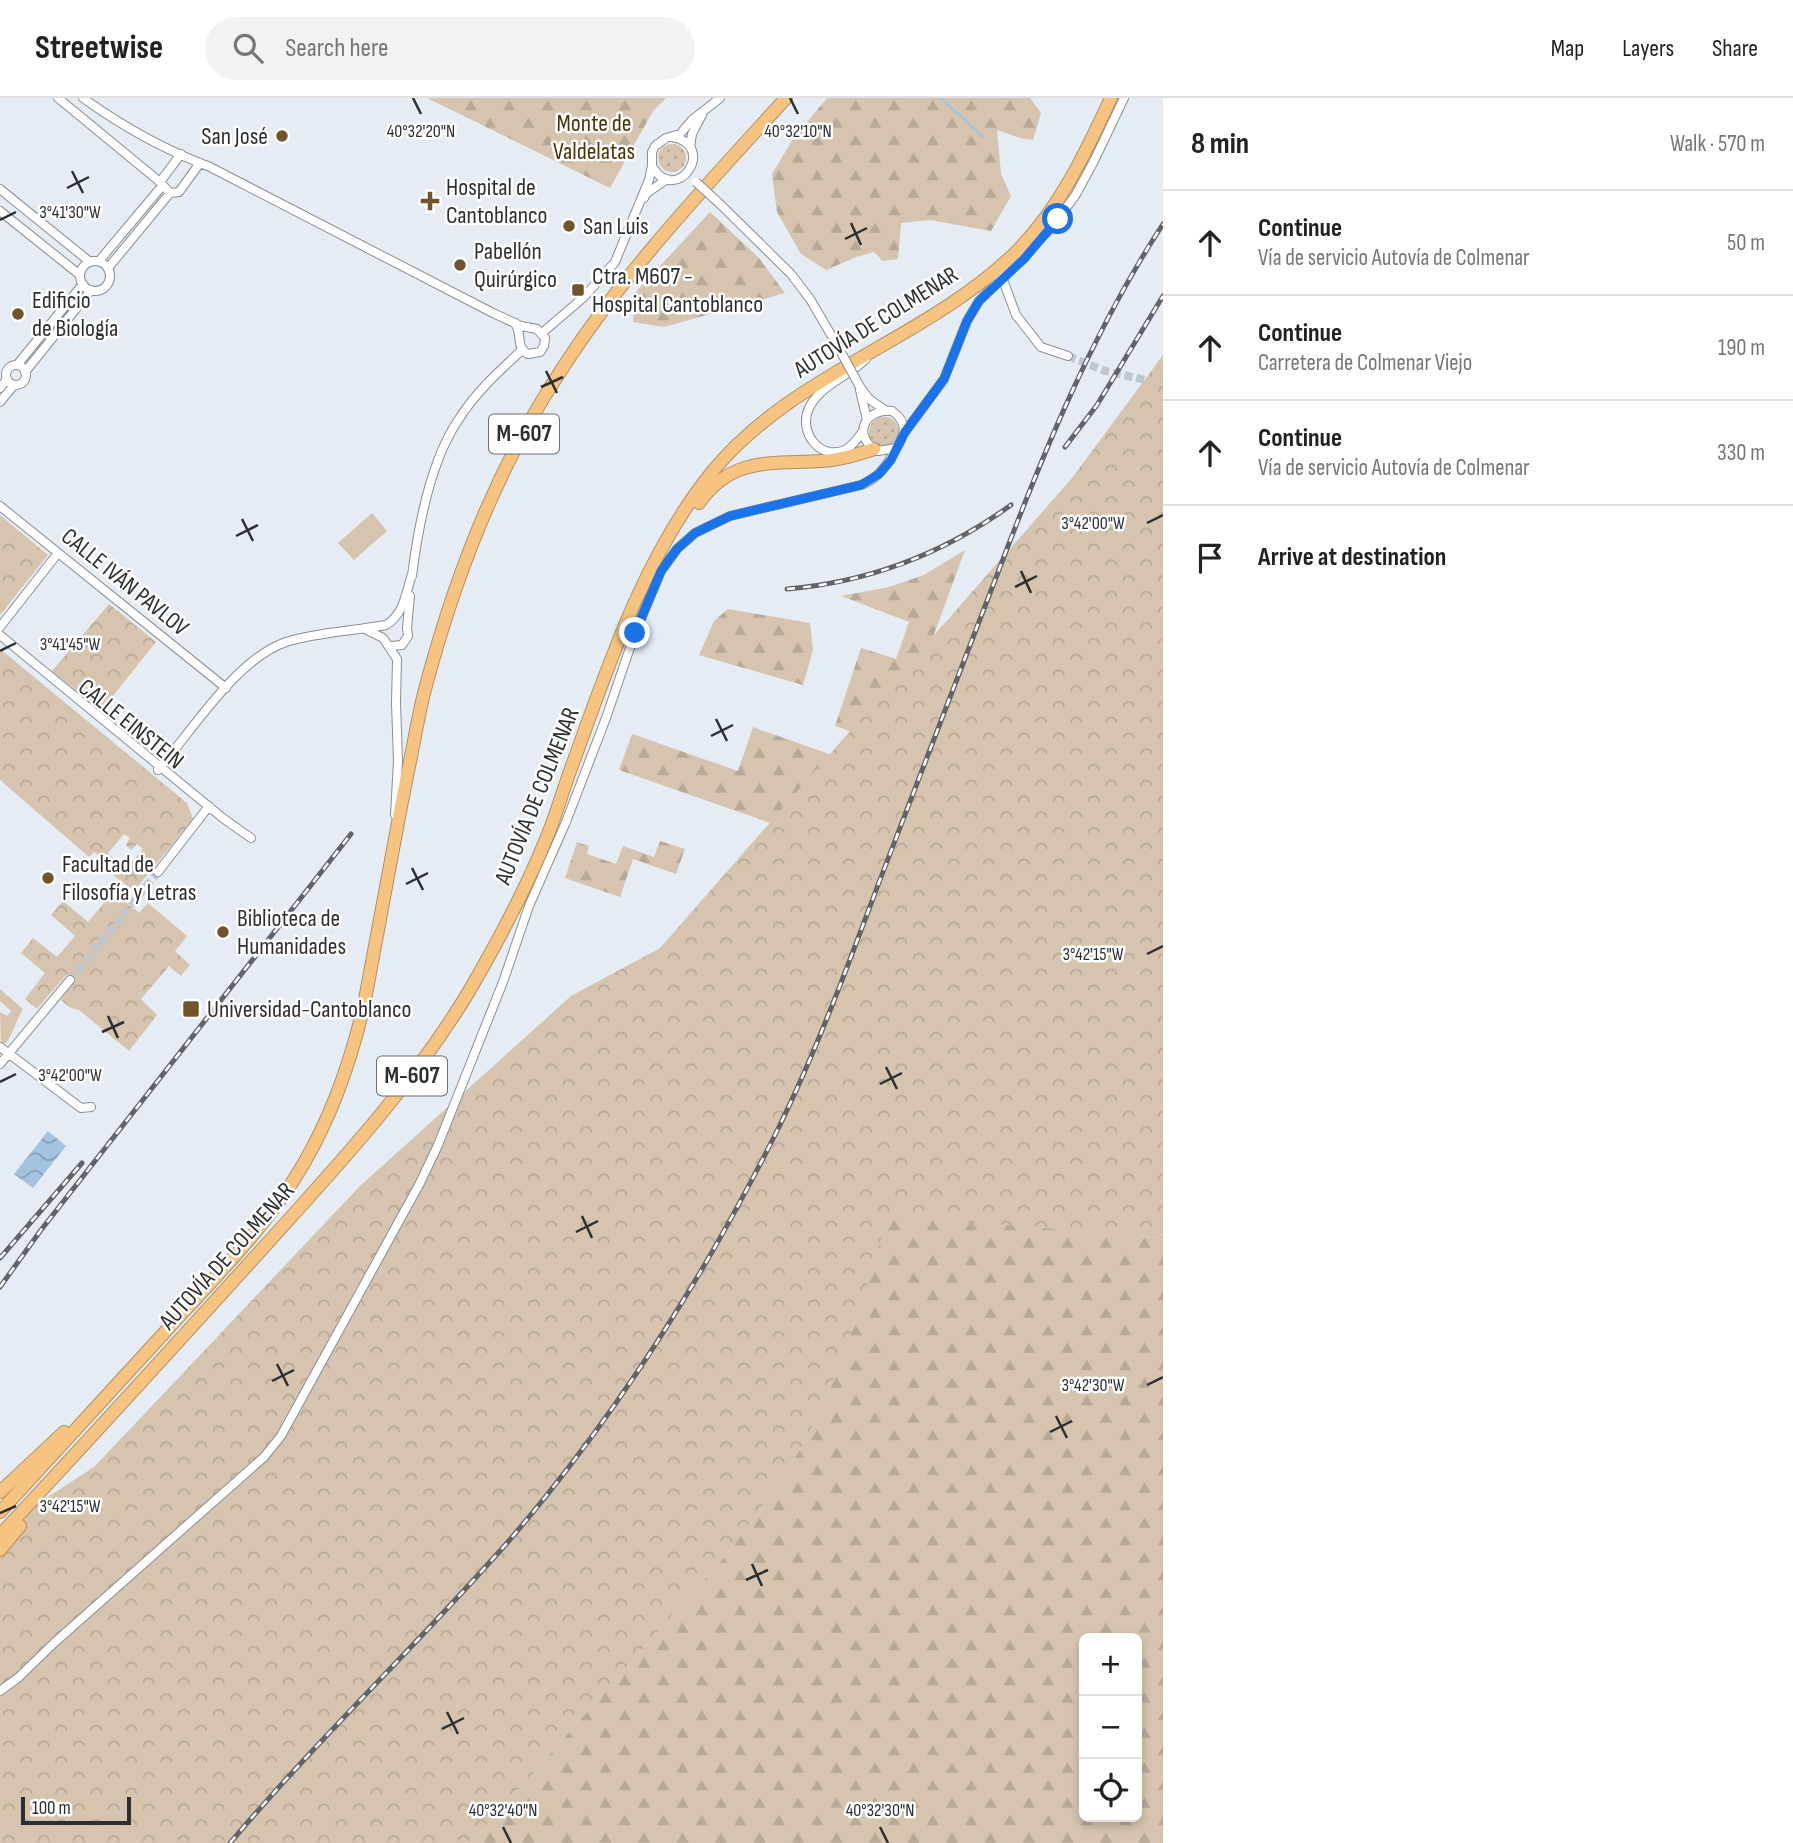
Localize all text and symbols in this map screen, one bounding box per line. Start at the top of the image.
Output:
search box [205,17,695,80]
text: Streetwise [35,28,163,68]
icon: search [229,29,267,67]
text: Search here [285,33,389,64]
text: Map [1551,34,1584,63]
text: Layers [1622,34,1674,63]
text: Share [1712,34,1758,63]
park label: Monte de Valdelatas [553,109,635,166]
text: 40°32'20"N [387,121,455,142]
text: 40°32'10"N [764,121,832,142]
place label: San José [201,122,268,151]
text: 8 min [1191,126,1249,162]
marker: San José [274,128,290,144]
text: Walk · 570 m [1670,130,1765,158]
place label: Hospital de Cantoblanco [446,173,547,230]
marker: Hospital de Cantoblanco [420,191,440,211]
text: 3°41'30"W [39,202,101,223]
route start [1042,203,1073,234]
place label: San Luis [583,212,649,241]
text: Continue [1258,213,1342,244]
marker: San Luis [561,218,577,234]
icon: ahead [1191,224,1229,262]
text: 50 m [1727,229,1765,257]
place label: Pabellón Quirúrgico [474,237,557,294]
text: Vía de servicio Autovía de Colmenar [1258,244,1530,272]
marker: Pabellón Quirúrgico [452,257,468,273]
street label: AUTOVÍA DE COLMENAR [788,260,963,385]
place label: Ctra. M607 - Hospital Cantoblanco [592,262,763,319]
marker: Ctra. M607 - Hospital Cantoblanco [570,282,586,298]
place label: Edificio de Biología [32,286,118,343]
marker: Edificio de Biología [10,306,26,322]
text: Continue [1258,318,1342,349]
icon: ahead [1191,329,1229,367]
text: 190 m [1718,334,1765,362]
text: Carretera de Colmenar Viejo [1258,349,1472,377]
road number: M-607 [489,414,559,454]
text: Continue [1258,423,1342,454]
icon: ahead [1191,434,1229,472]
text: 330 m [1717,439,1765,467]
text: Vía de servicio Autovía de Colmenar [1258,454,1530,482]
text: 3°42'00"W [1061,513,1125,534]
street label: CALLE IVÁN PAVLOV [55,522,195,642]
icon: arrive [1191,539,1229,577]
text: Arrive at destination [1258,542,1446,573]
route end [619,617,650,648]
text: 3°41'45"W [40,634,101,655]
street label: CALLE EINSTEIN [72,673,190,775]
street label: AUTOVÍA DE COLMENAR [488,703,586,890]
place label: Facultad de Filosofía y Letras [62,850,196,907]
marker: Facultad de Filosofía y Letras [40,870,56,886]
place label: Biblioteca de Humanidades [237,904,346,961]
marker: Biblioteca de Humanidades [215,924,231,940]
text: 3°42'15"W [1063,944,1124,965]
place label: Universidad-Cantoblanco [207,995,411,1024]
marker: Universidad-Cantoblanco [181,999,201,1019]
road number: M-607 [377,1057,447,1096]
text: 3°42'00"W [38,1065,102,1086]
street label: AUTOVÍA DE COLMENAR [153,1176,301,1336]
text: 3°42'30"W [1062,1375,1125,1396]
text: 3°42'15"W [40,1496,101,1517]
map controls [1079,1633,1142,1822]
button: + [1079,1633,1142,1696]
button: − [1079,1696,1142,1759]
button: locate [1079,1759,1142,1822]
scale bar [21,1794,131,1826]
text: 100 m [32,1797,71,1820]
text: 40°32'40"N [469,1800,537,1821]
text: 40°32'30"N [846,1800,914,1821]

